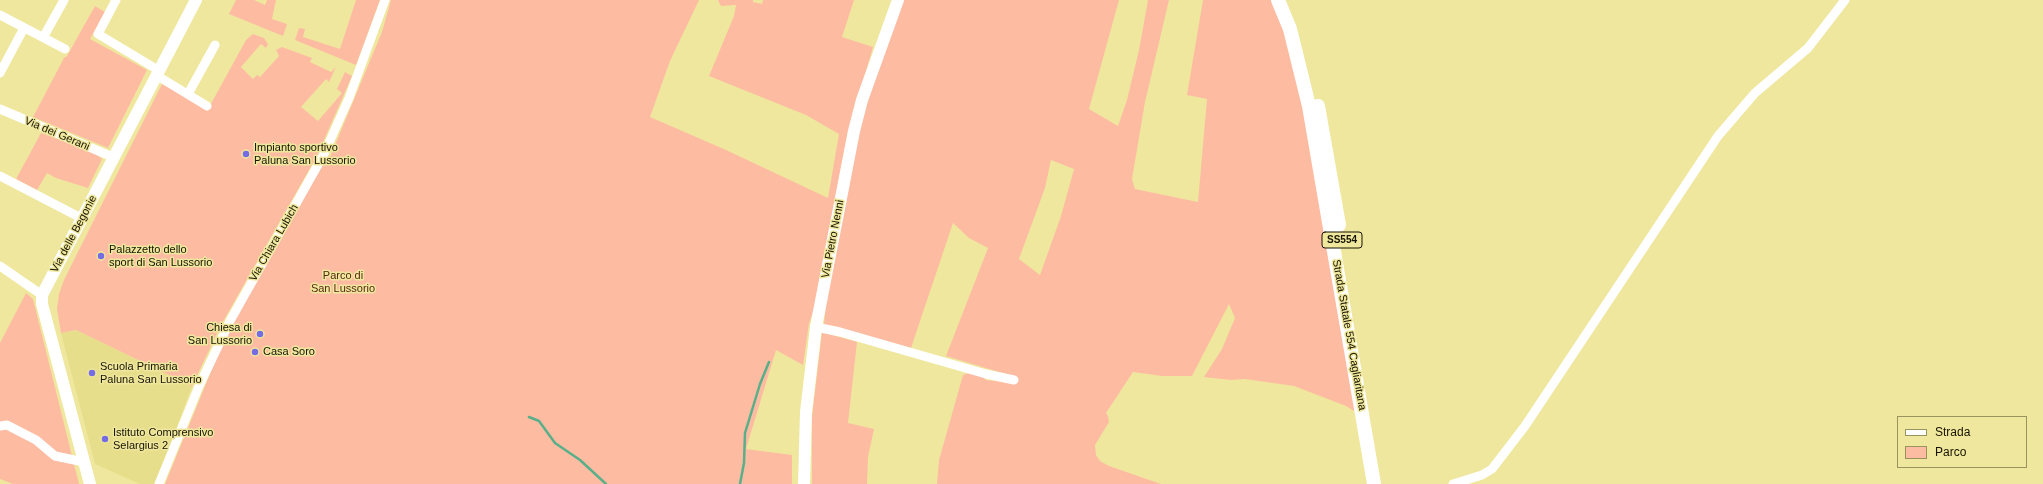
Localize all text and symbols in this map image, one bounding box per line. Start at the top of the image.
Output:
street label: Via dei Gerani [22,114,92,154]
place label: Impianto sportivo Paluna San Lussorio [254,141,356,167]
marker: Impianto sportivo Paluna San Lussorio [241,149,251,159]
street label: Via delle Begonie [48,193,100,275]
street label: Via Pietro Nenni [819,199,847,279]
street label: Via Chiara Lubich [247,202,301,284]
road number: SS554 [1322,232,1362,248]
place label: Palazzetto dello sport di San Lussorio [109,243,212,269]
marker: Palazzetto dello sport di San Lussorio [96,251,106,261]
street label: Strada Statale 554 Cagliaritana [1329,259,1369,411]
park label: Parco di San Lussorio [311,269,375,295]
place label: Chiesa di San Lussorio [188,321,252,347]
marker: Chiesa di San Lussorio [255,329,265,339]
place label: Casa Soro [263,345,315,359]
marker: Casa Soro [250,347,260,357]
place label: Scuola Primaria Paluna San Lussorio [100,360,202,386]
marker: Scuola Primaria Paluna San Lussorio [87,368,97,378]
legend [1897,416,2027,468]
text: Strada [1935,425,1970,439]
place label: Istituto Comprensivo Selargius 2 [113,426,213,452]
marker: Istituto Comprensivo Selargius 2 [100,434,110,444]
text: Parco [1935,445,1966,459]

